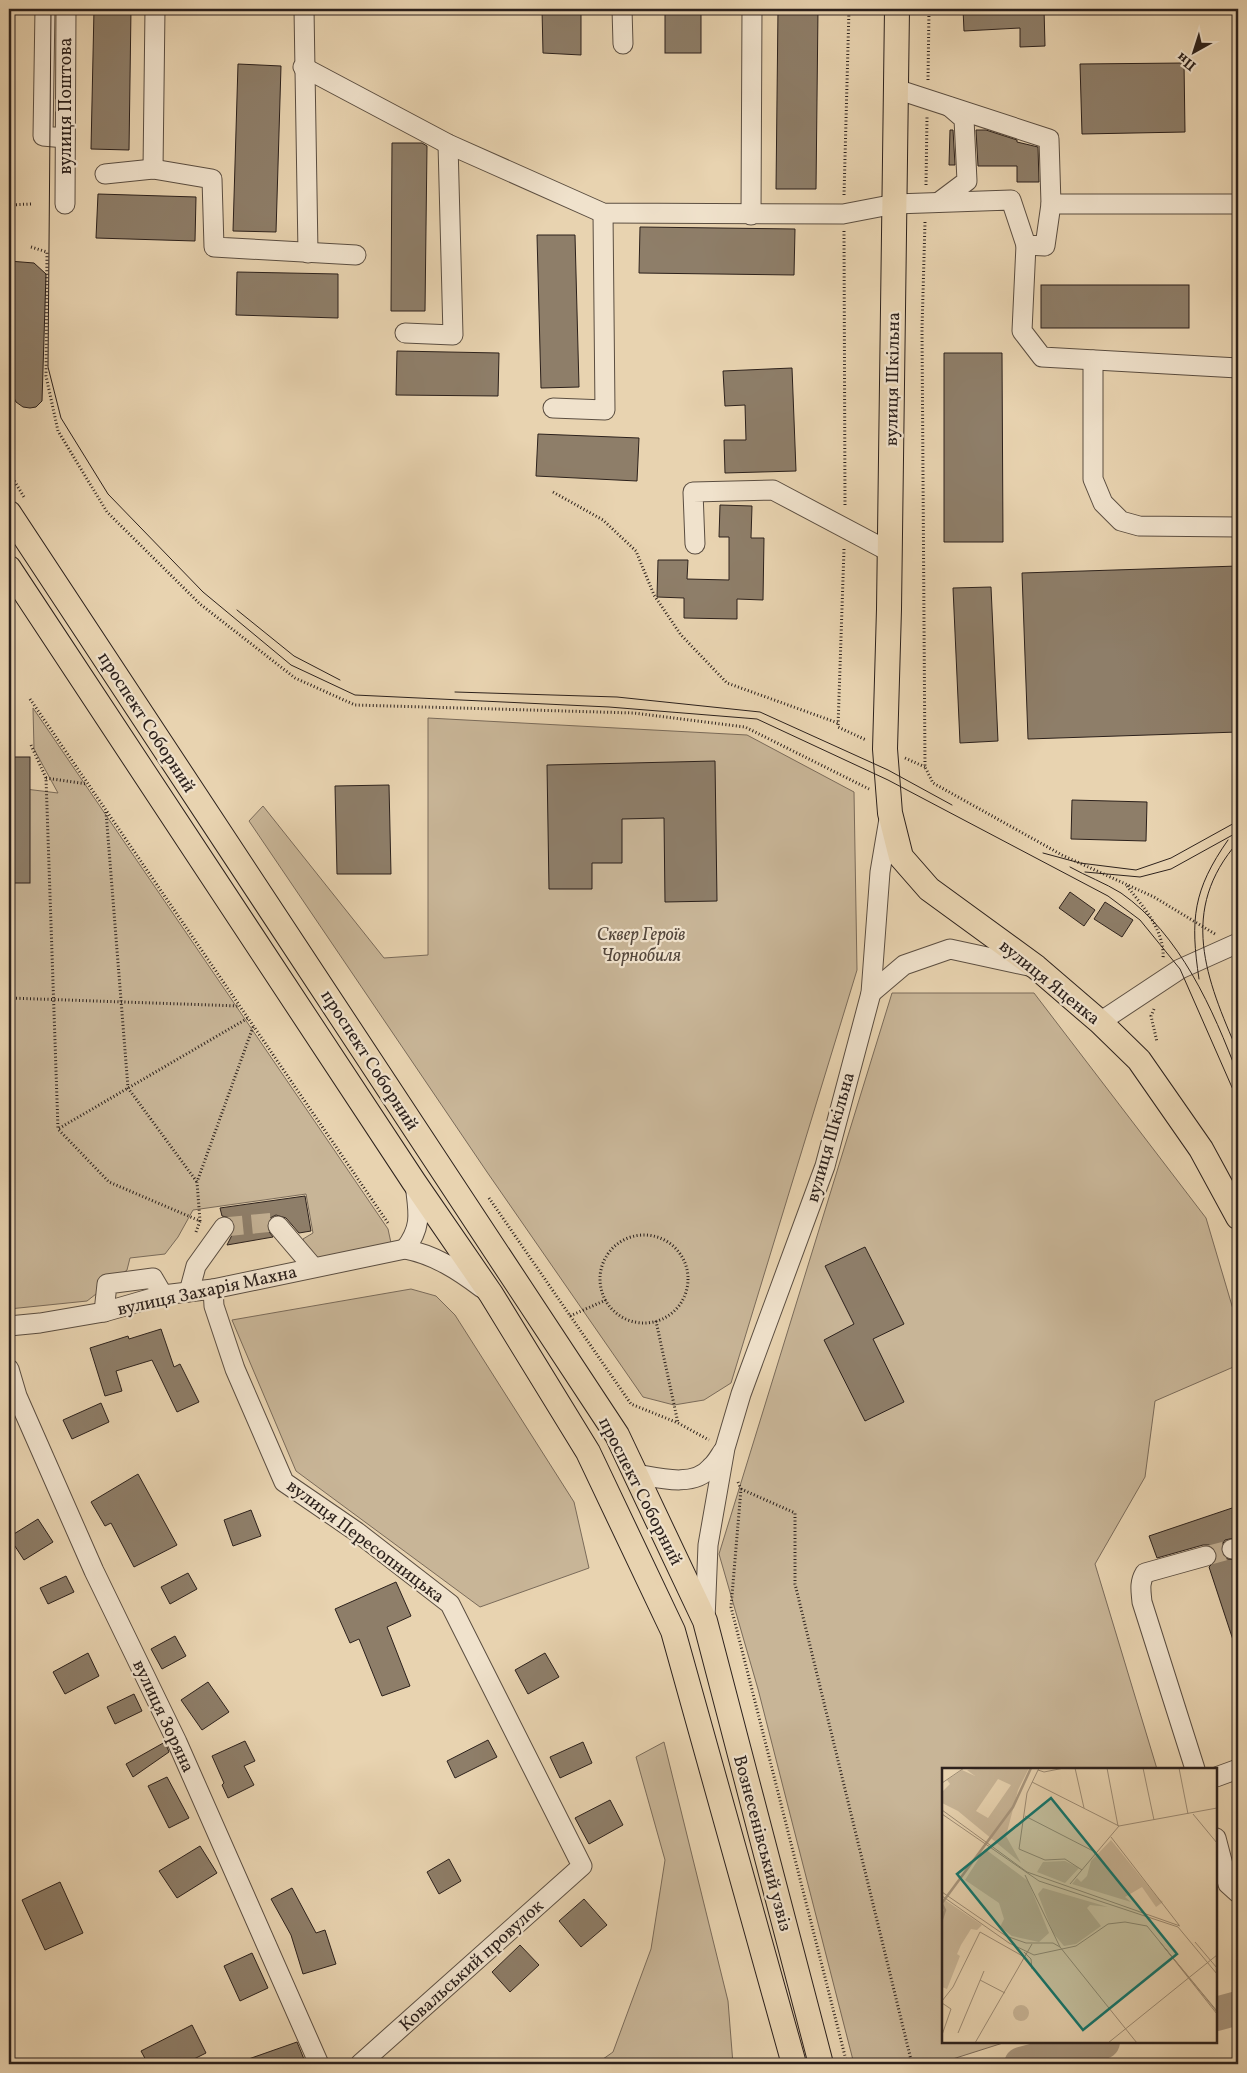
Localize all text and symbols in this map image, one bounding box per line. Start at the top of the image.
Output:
north arrow [1170,28,1220,78]
street label: вулиця Поштова [54,37,79,175]
text: Пн [1173,47,1200,75]
street label: вулиця Шкільна [880,312,907,446]
street label: проспект Соборний [91,648,201,798]
park label: Сквер Героїв Чорнобиля [597,923,685,969]
street label: вулиця Яценка [993,935,1105,1032]
street label: проспект Соборний [314,986,424,1136]
street label: вулиця Шкільна [801,1069,862,1205]
street label: вулиця Захарія Махна [115,1260,299,1323]
street label: проспект Соборний [591,1413,688,1570]
street label: вулиця Пересопницька [281,1475,449,1610]
street label: вулиця Зоряна [126,1656,200,1777]
street label: Вознесенівський узвіз [726,1753,797,1934]
inset map [942,1768,1217,2043]
street label: Ковальський провулок [394,1894,550,2038]

